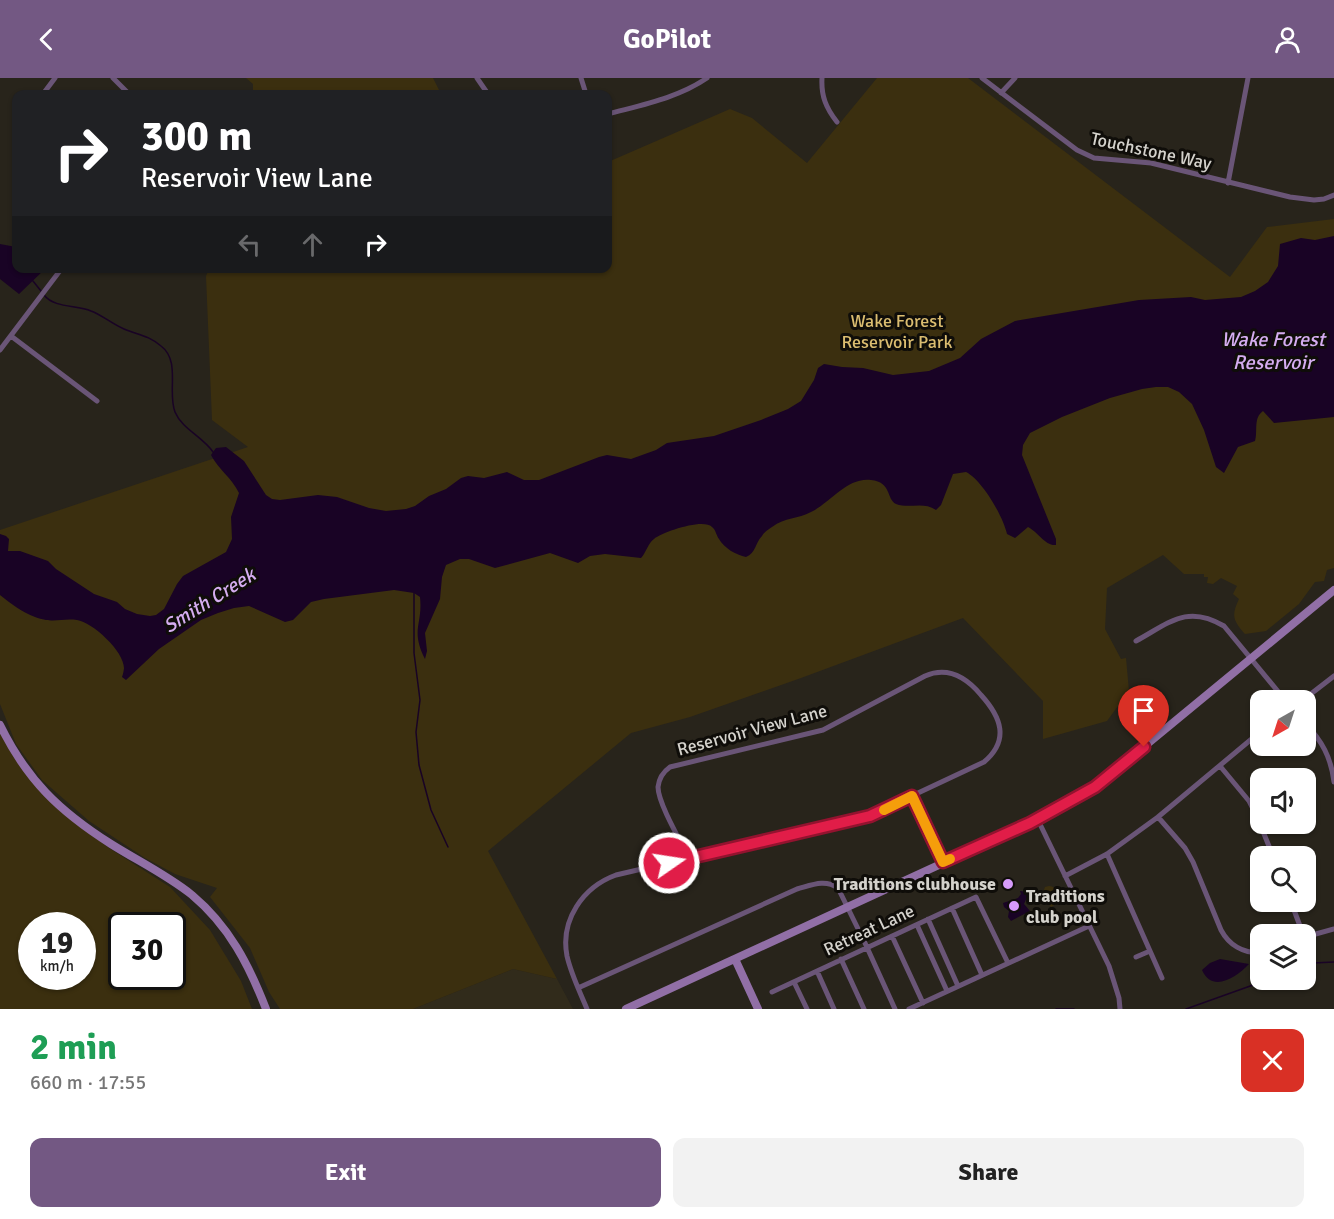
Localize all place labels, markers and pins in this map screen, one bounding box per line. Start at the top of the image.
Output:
pin [1118,685,1169,747]
place label: Traditions clubhouse [834,873,996,895]
marker: Traditions clubhouse [1001,877,1015,891]
place label: Traditions club pool [1026,885,1105,928]
marker: Traditions club pool [1007,899,1021,913]

